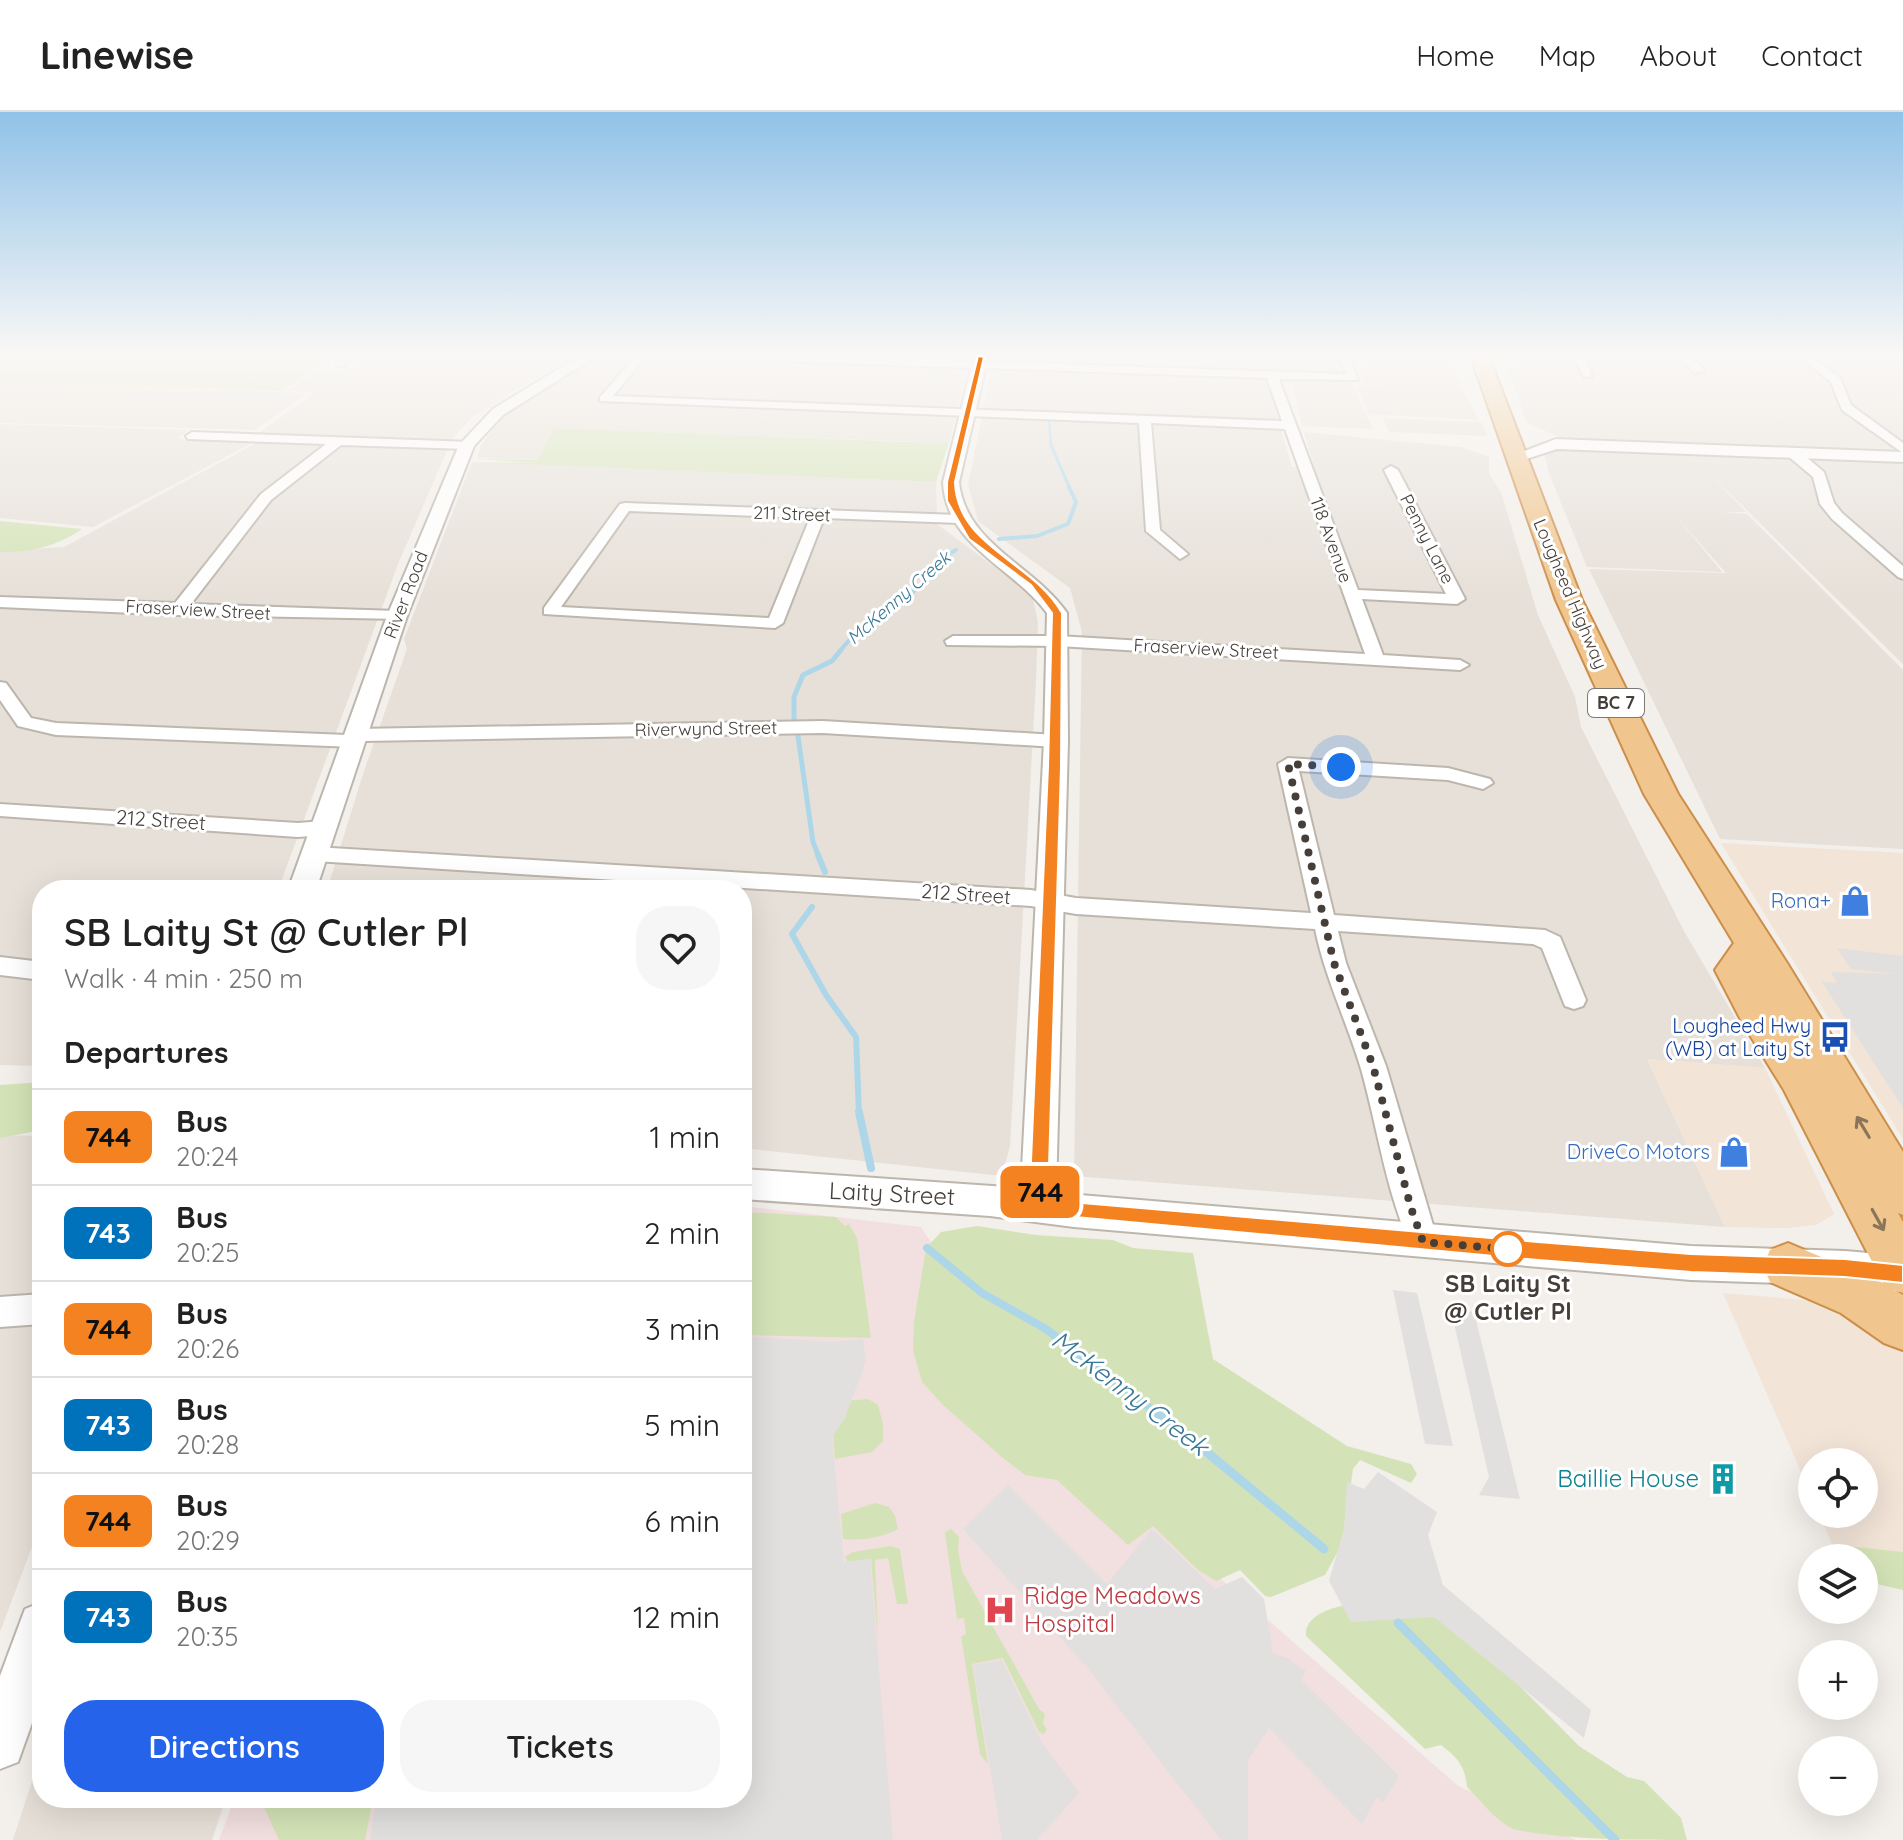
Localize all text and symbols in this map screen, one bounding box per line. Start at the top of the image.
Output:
text: Linewise [40,31,194,79]
text: Home [1416,38,1495,73]
text: Map [1539,38,1596,73]
text: About [1640,38,1717,73]
text: Contact [1761,38,1863,73]
street label: Penny Lane [1395,490,1460,587]
street label: 118 Avenue [1305,494,1358,586]
street label: 211 Street [753,501,831,526]
street label: Lougheed Highway [1528,515,1613,672]
water label: McKenny Creek [842,545,956,649]
street label: River Road [378,548,433,642]
street label: Fraserview Street [125,594,271,625]
street label: Fraserview Street [1133,633,1279,664]
road number: BC 7 [1588,689,1644,717]
street label: Riverwynd Street [635,716,777,741]
your location [1321,747,1361,787]
street label: 212 Street [115,804,207,835]
street label: 212 Street [920,878,1012,909]
shop icon: Rona+ [1838,884,1872,918]
place label: Rona+ [1771,888,1831,913]
button: heart [636,906,720,990]
text: SB Laity St @ Cutler Pl [64,908,468,956]
text: Walk · 4 min · 250 m [64,962,303,995]
place label: Lougheed Hwy (WB) at Laity St [1665,1013,1811,1061]
bus stop icon: Lougheed Hwy (WB) at Laity St [1818,1020,1852,1054]
text: Departures [64,1033,229,1071]
text: Bus [176,1102,228,1140]
one-way arrow [1855,1116,1871,1139]
text: 1 min [650,1118,720,1156]
text: 744 [84,1119,132,1154]
shop icon: DriveCo Motors [1717,1135,1751,1169]
place label: DriveCo Motors [1567,1139,1710,1164]
text: 20:24 [176,1140,238,1173]
line badge: 744 [994,1166,1086,1218]
text: 744 [1016,1174,1064,1209]
street label: Laity Street [828,1175,956,1211]
text: Bus [176,1198,228,1236]
one-way arrow [1870,1208,1886,1231]
text: 2 min [644,1214,720,1252]
text: 743 [85,1215,131,1250]
marker: SB Laity St @ Cutler Pl [1491,1232,1525,1266]
text: 20:25 [176,1236,239,1269]
place label: SB Laity St @ Cutler Pl [1444,1268,1572,1326]
text: Bus [176,1294,228,1332]
text: 3 min [645,1310,720,1348]
text: 744 [84,1311,132,1346]
water label: McKenny Creek [1045,1323,1217,1464]
text: 20:26 [176,1332,239,1365]
text: Bus [176,1390,228,1428]
text: 5 min [644,1406,720,1444]
text: 743 [85,1407,131,1442]
text: 20:28 [176,1428,239,1461]
map controls [1798,1448,1878,1816]
button: locate [1798,1448,1878,1528]
building icon: Baillie House [1706,1462,1740,1496]
place label: Baillie House [1557,1463,1699,1493]
text: Bus [176,1486,228,1524]
text: 6 min [645,1502,720,1540]
text: 744 [84,1503,132,1538]
text: 20:29 [176,1524,240,1557]
button: layers [1798,1544,1878,1624]
place label: Ridge Meadows Hospital [1024,1580,1201,1638]
text: Bus [176,1582,228,1620]
hospital icon: Ridge Meadows Hospital [983,1593,1017,1627]
text: 12 min [633,1598,720,1636]
text: 743 [85,1599,131,1634]
text: 20:35 [176,1620,239,1653]
button: + [1798,1640,1878,1720]
button: Directions [64,1700,384,1792]
button: Tickets [400,1700,720,1792]
button: − [1798,1736,1878,1816]

